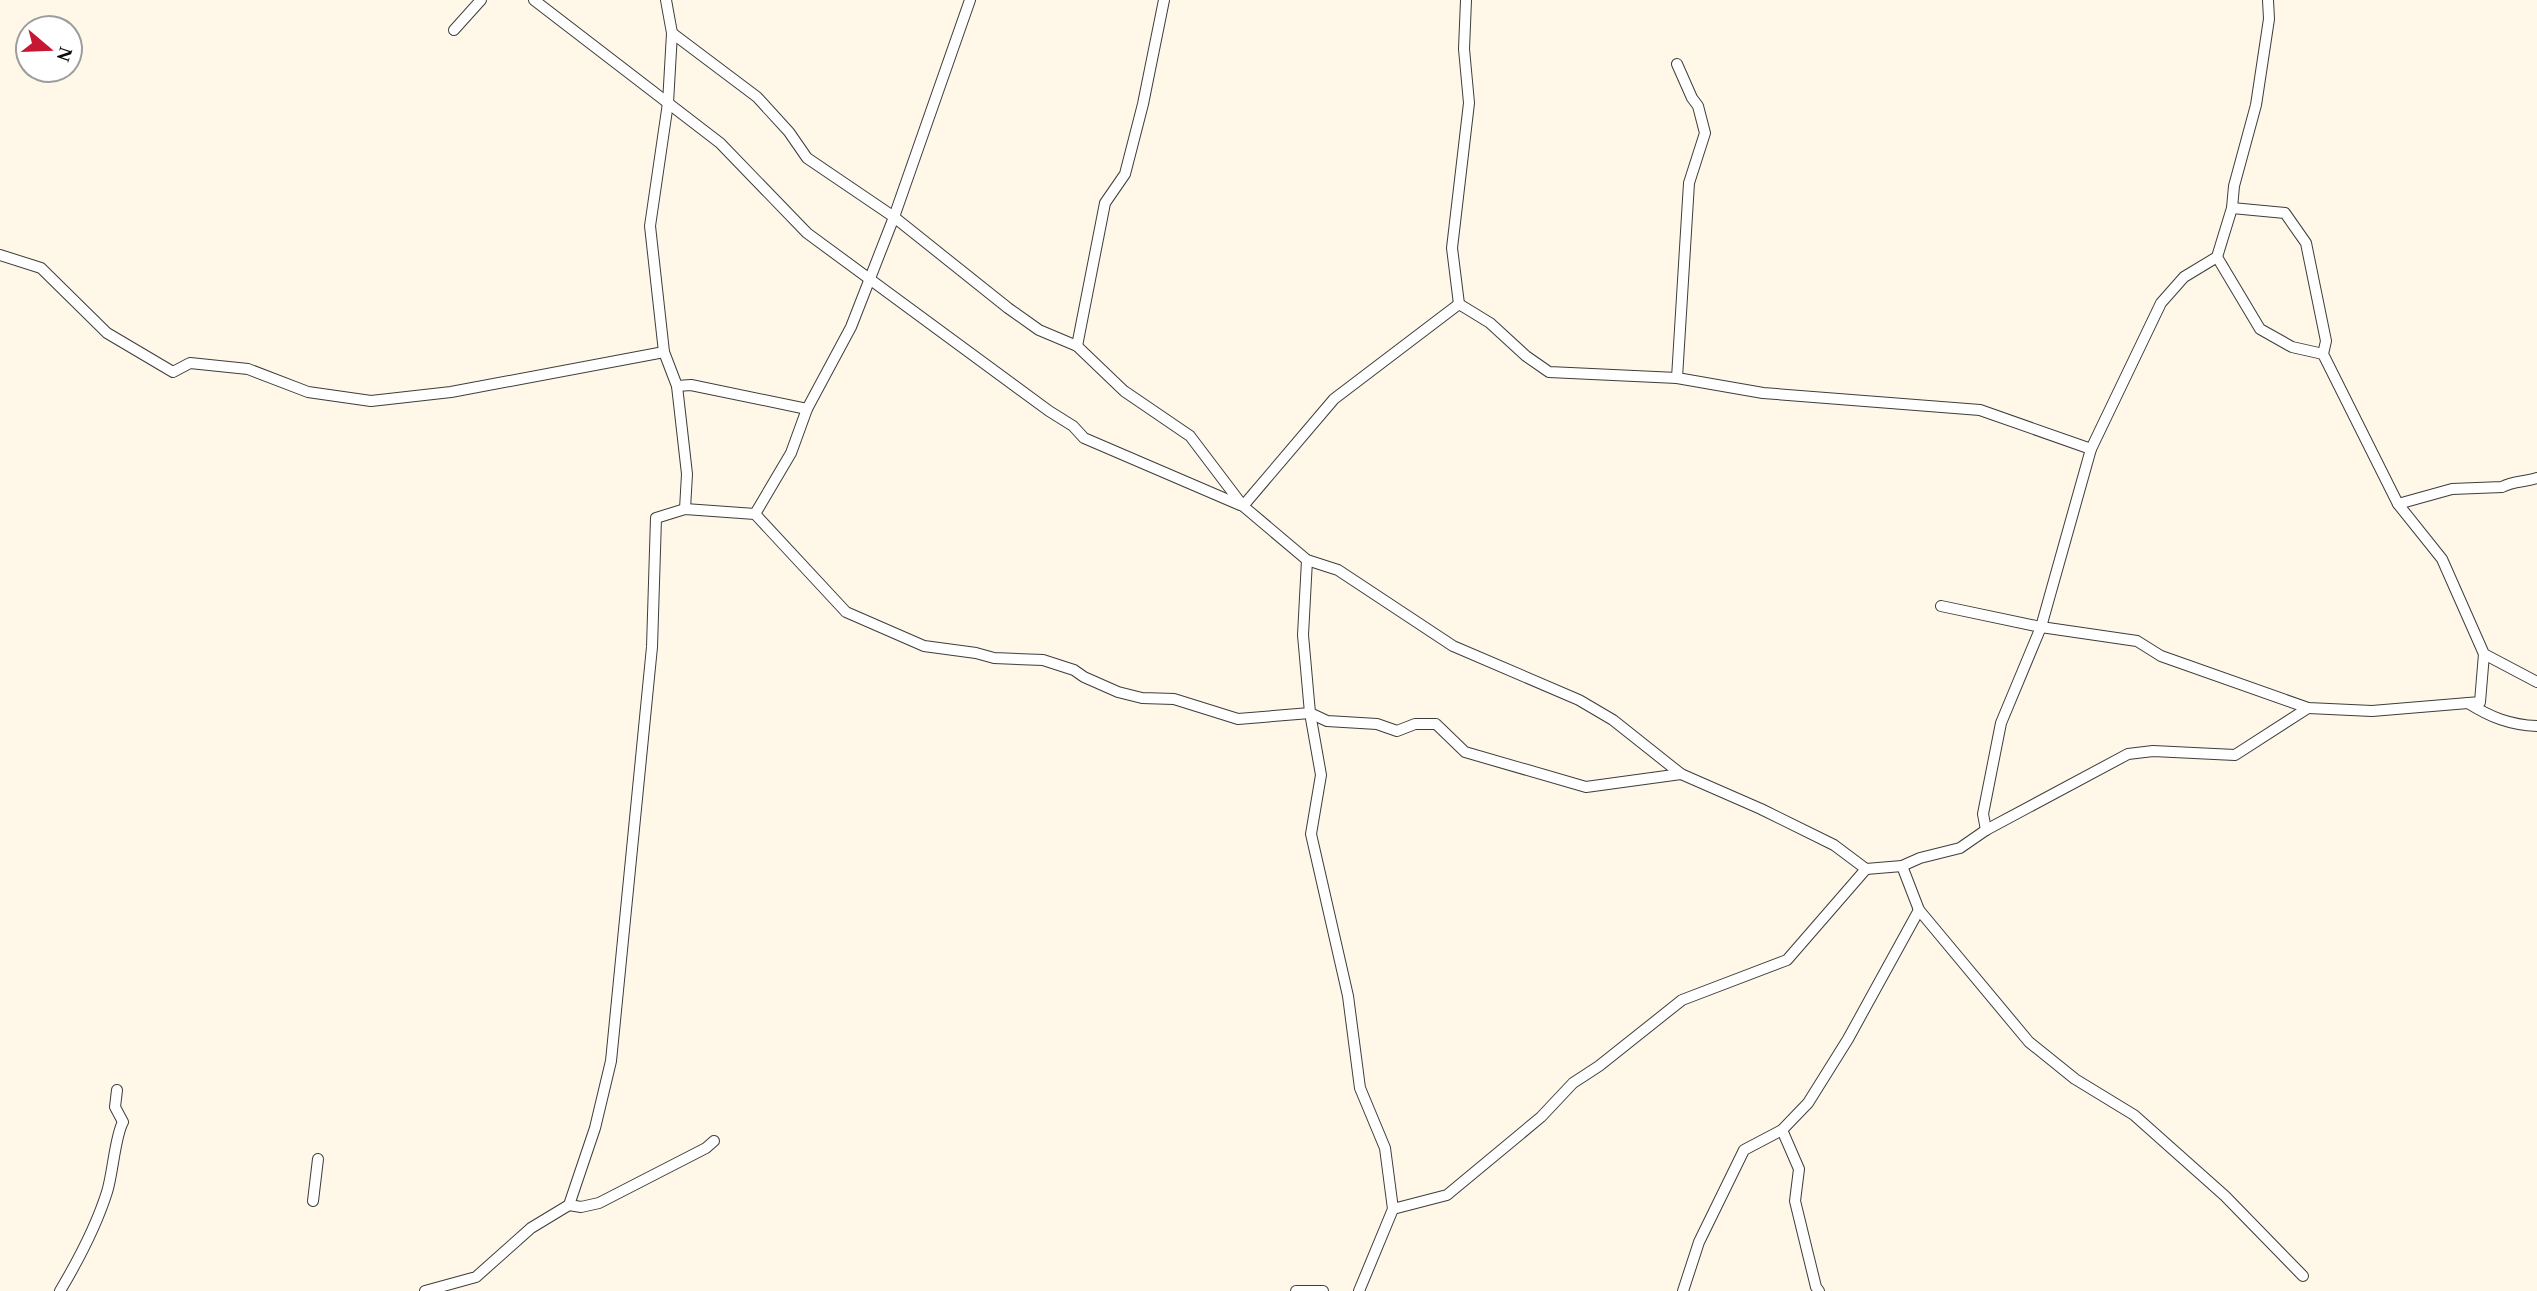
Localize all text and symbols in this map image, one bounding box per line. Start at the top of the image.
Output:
north arrow [14,14,84,84]
text: N [52,44,77,65]

